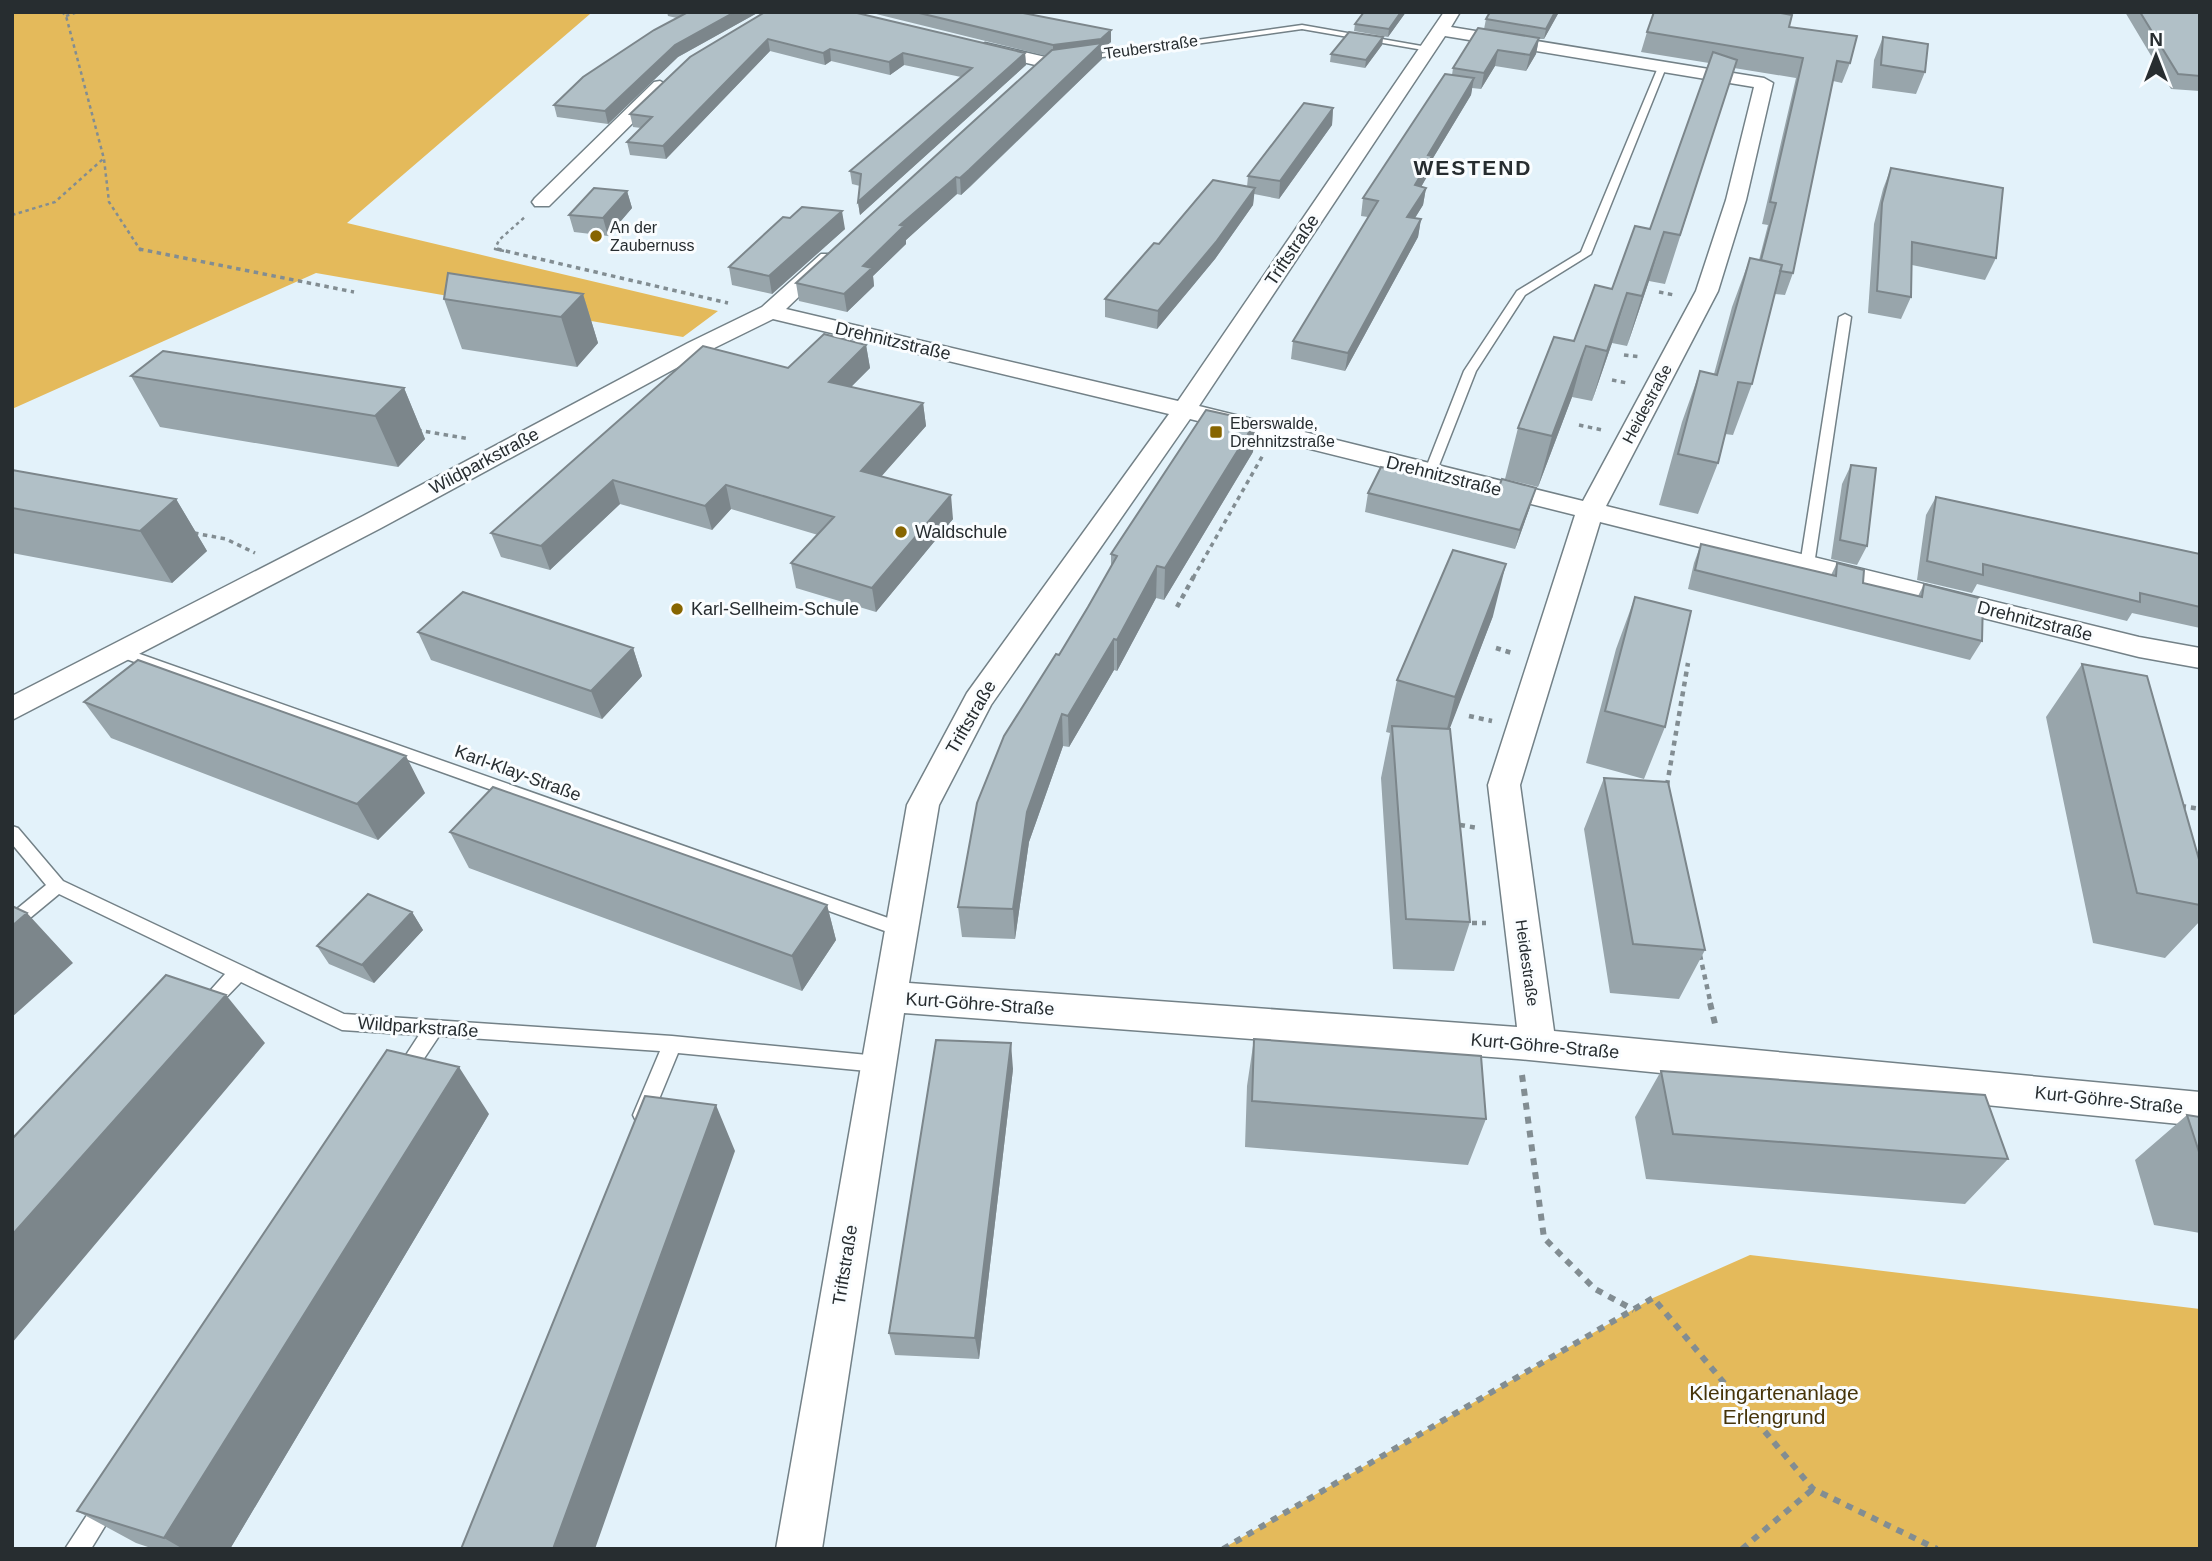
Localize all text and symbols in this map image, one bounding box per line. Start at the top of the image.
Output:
north arrow [2121,21,2191,91]
text: N [2149,29,2163,50]
street label: Teuberstraße [1103,32,1199,62]
district label: WESTEND [1414,156,1533,179]
street label: Triftstraße [1261,211,1323,289]
place label: An der Zaubernuss [610,219,695,254]
marker: An der Zaubernuss [588,228,604,244]
street label: Drehnitzstraße [833,318,953,364]
street label: Heidestraße [1619,361,1675,446]
place label: Eberswalde, Drehnitzstraße [1230,415,1335,450]
street label: Wildparkstraße [426,424,542,498]
marker: Eberswalde, Drehnitzstraße [1208,424,1224,440]
street label: Drehnitzstraße [1384,452,1504,500]
place label: Waldschule [915,522,1007,542]
marker: Waldschule [893,524,909,540]
street label: Drehnitzstraße [1975,597,2095,645]
place label: Karl-Sellheim-Schule [691,599,859,619]
marker: Karl-Sellheim-Schule [669,601,685,617]
street label: Triftstraße [942,677,1000,757]
street label: Karl-Klay-Straße [452,741,584,805]
street label: Heidestraße [1513,919,1541,1007]
street label: Kurt-Göhre-Straße [905,989,1055,1019]
street label: Wildparkstraße [357,1013,479,1041]
street label: Kurt-Göhre-Straße [1470,1030,1620,1062]
street label: Kurt-Göhre-Straße [2034,1082,2184,1118]
street label: Triftstraße [829,1223,861,1307]
park label: Kleingartenanlage Erlengrund [1689,1381,1859,1428]

